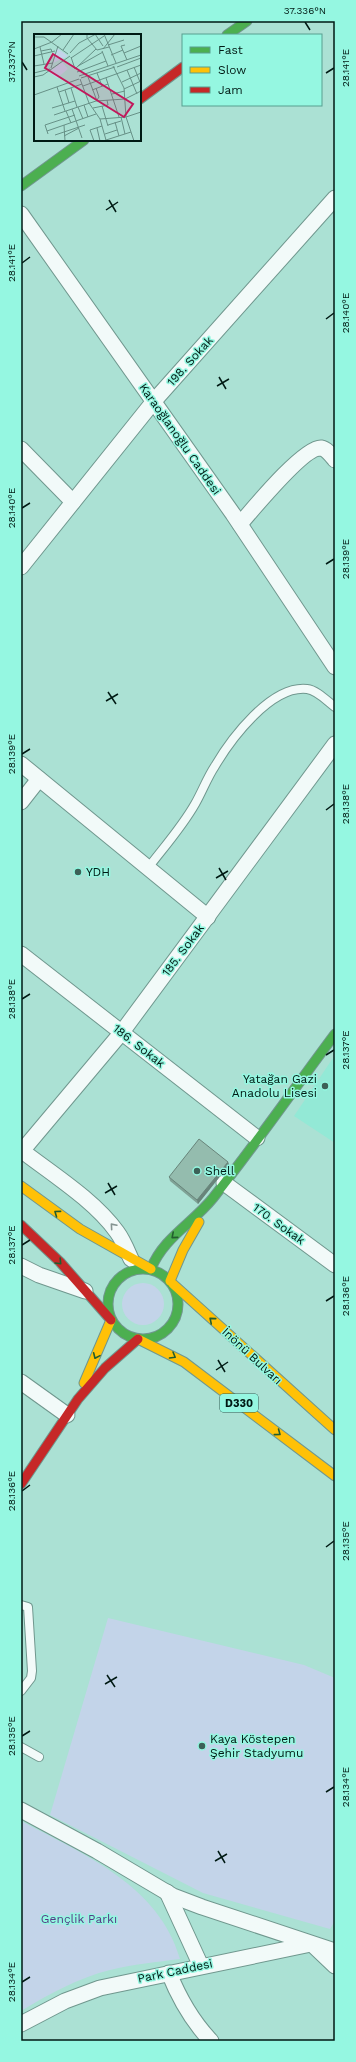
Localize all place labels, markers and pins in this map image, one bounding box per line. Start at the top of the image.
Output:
place label: YDH [86,865,110,879]
marker: YDH [73,867,83,877]
place label: Yatağan Gazi Anadolu Lisesi [232,1072,317,1100]
marker: Yatağan Gazi Anadolu Lisesi [320,1081,330,1091]
place label: Shell [205,1164,235,1178]
marker: Shell [192,1166,202,1176]
place label: Kaya Köstepen Şehir Stadyumu [210,1732,303,1760]
marker: Kaya Köstepen Şehir Stadyumu [197,1741,207,1751]

